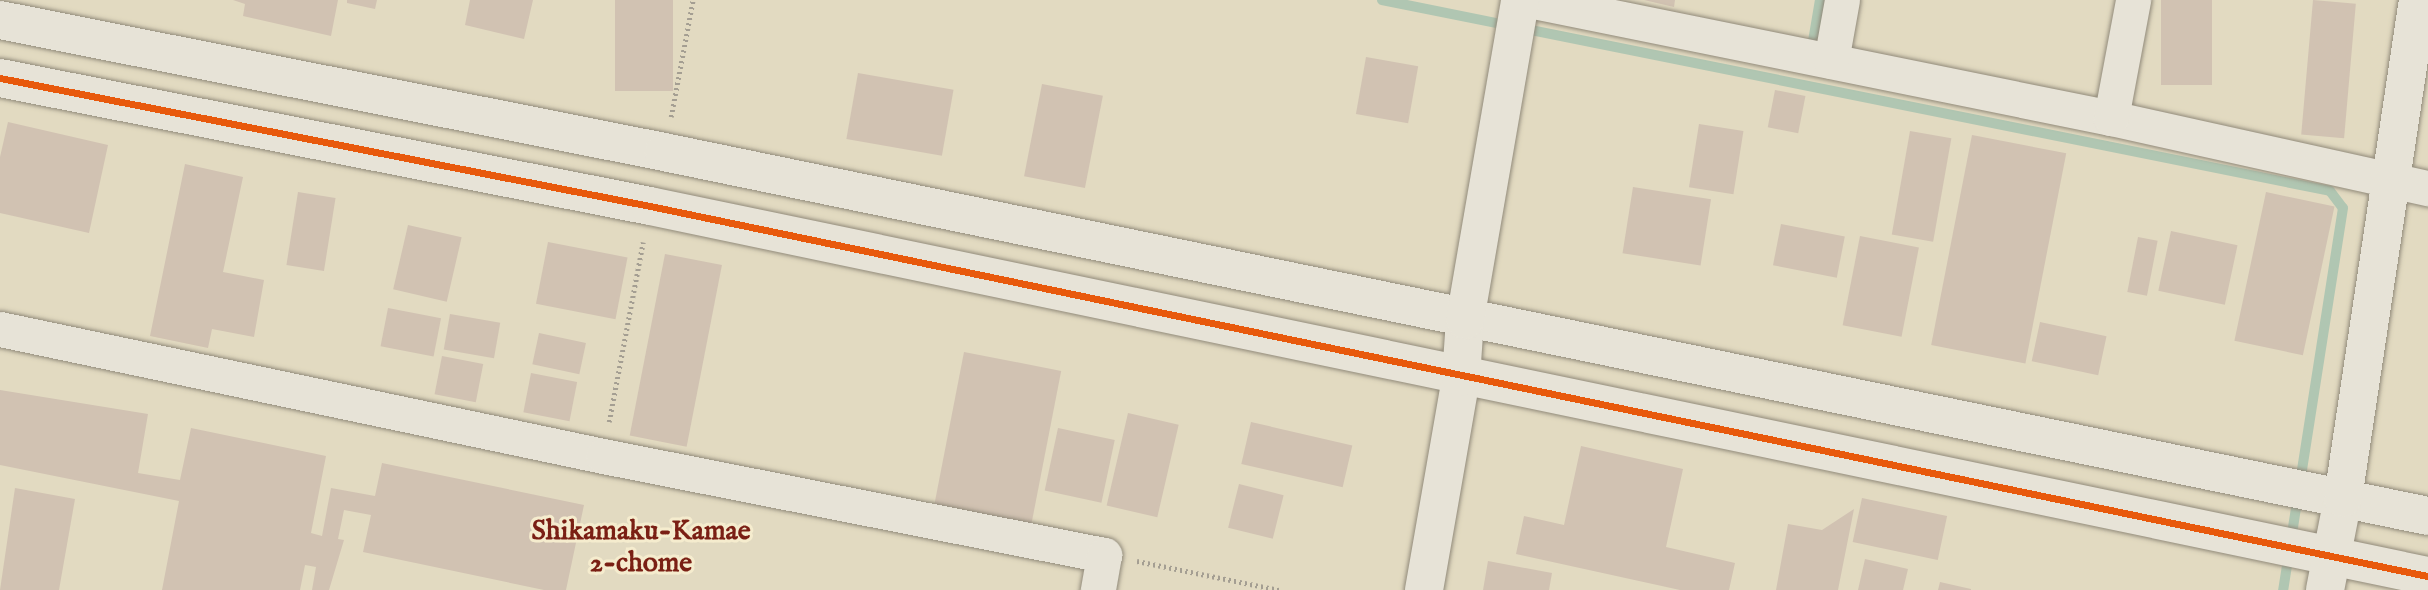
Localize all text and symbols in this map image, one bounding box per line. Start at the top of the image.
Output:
district label: Shikamaku-Kamae 2-chome [532,515,750,581]

